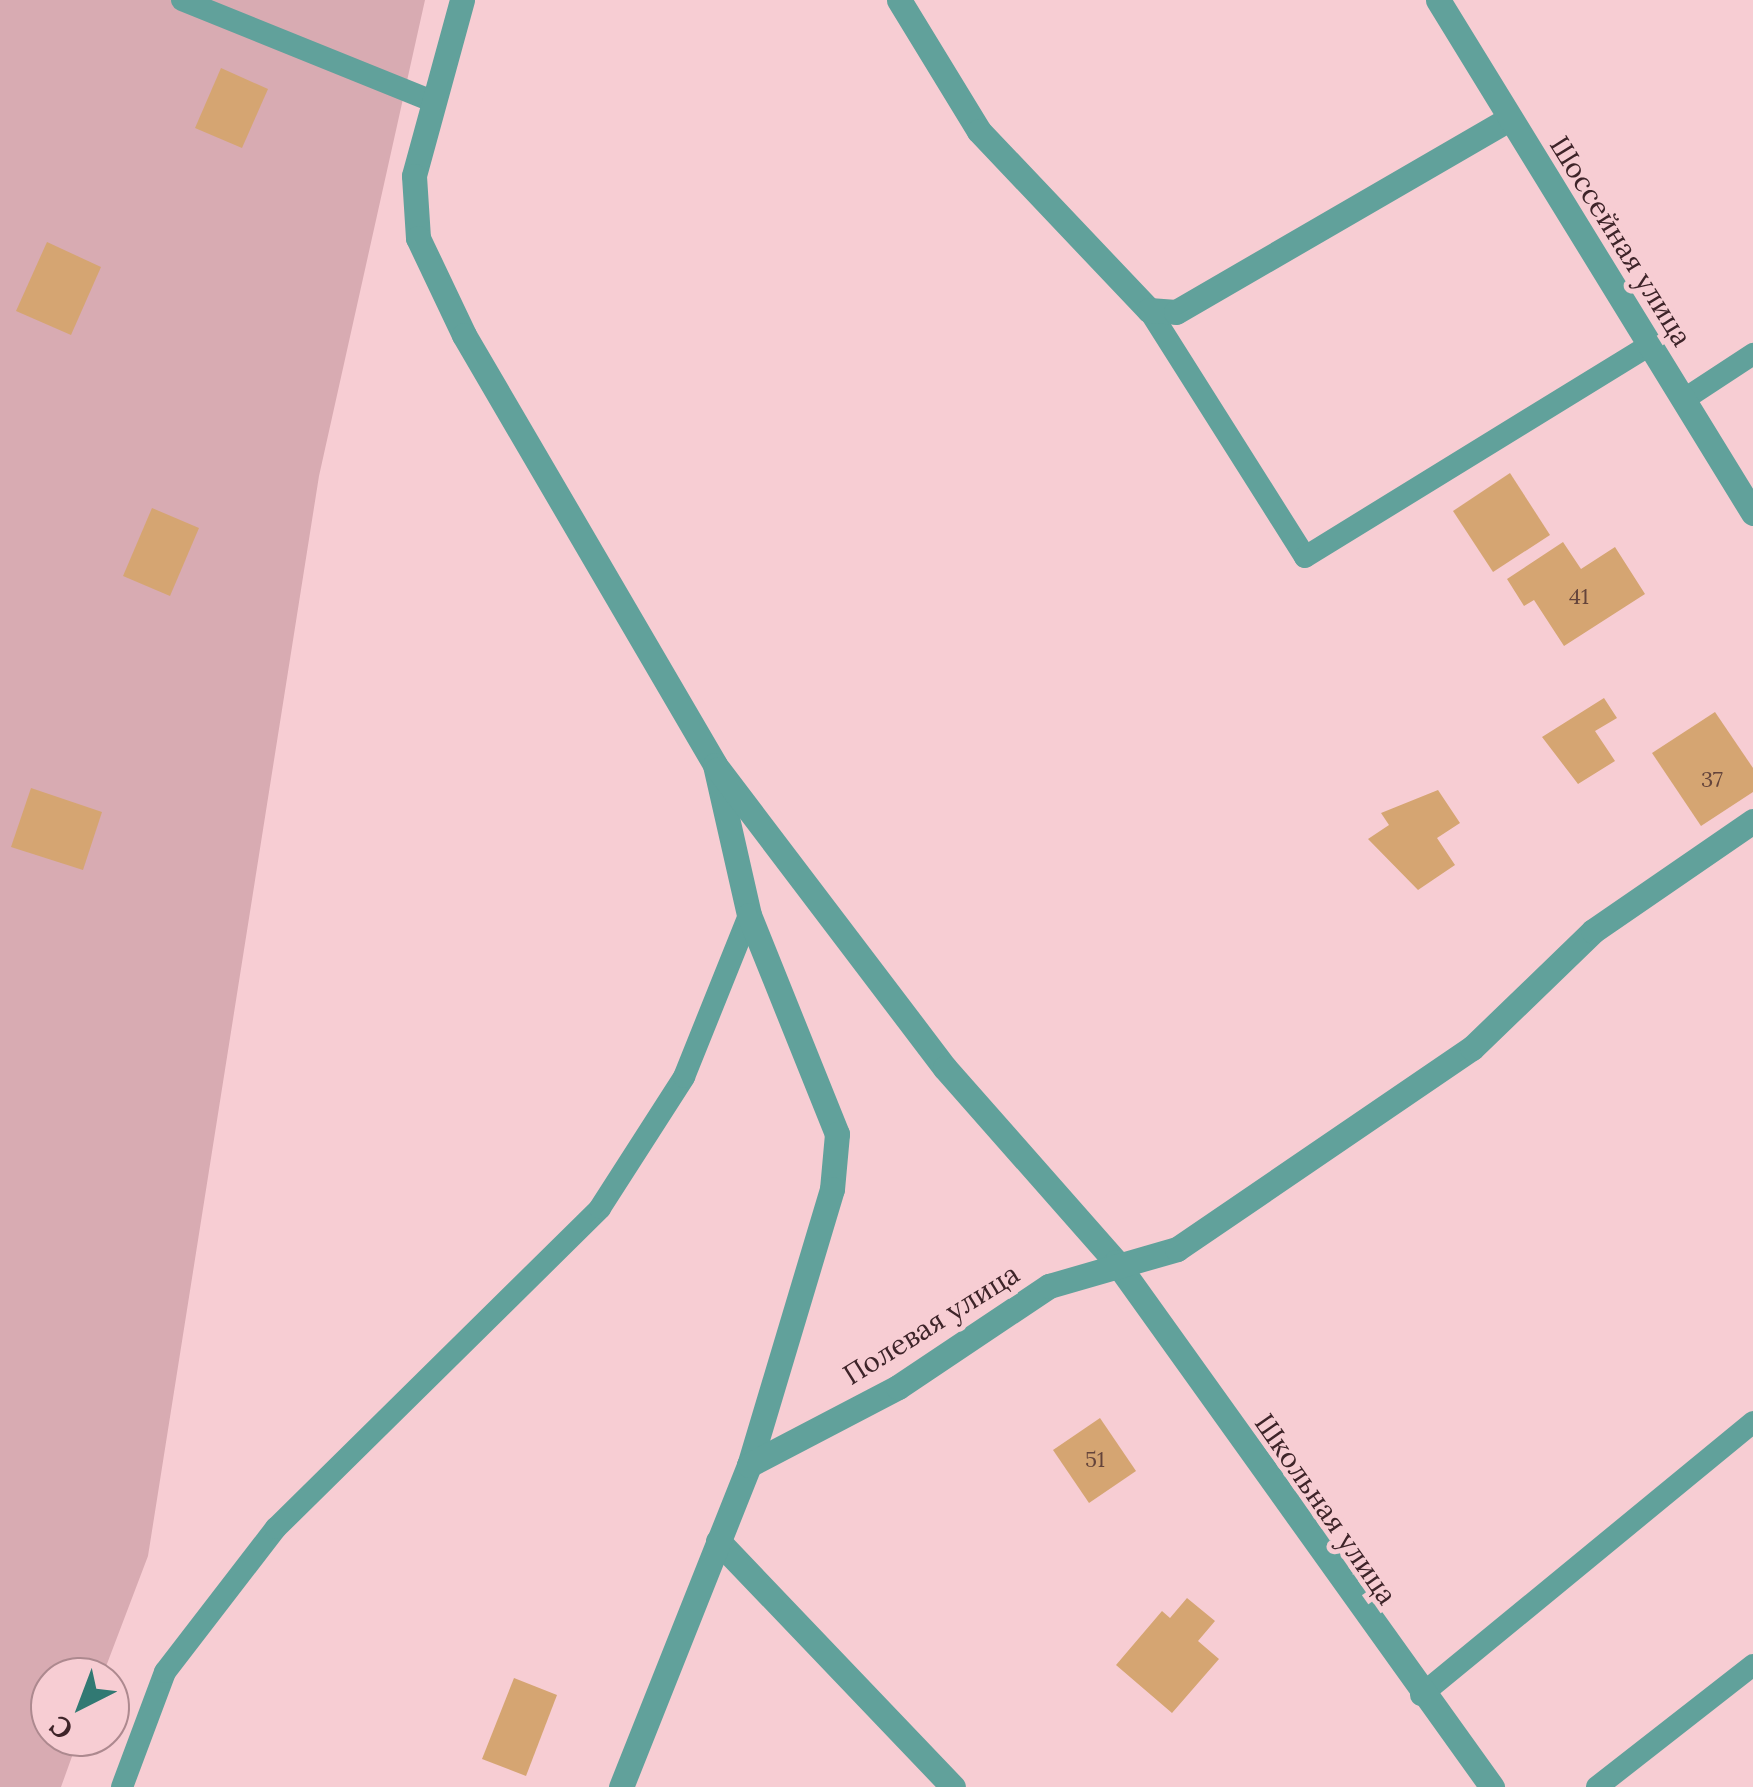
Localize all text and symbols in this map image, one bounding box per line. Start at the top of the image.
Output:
street label: Шоссейная улица [1543,130,1699,352]
house number: 41 [1569,584,1589,610]
house number: 37 [1701,767,1723,793]
street label: Полевая улица [837,1257,1025,1391]
street label: Школьная улица [1248,1407,1404,1611]
house number: 51 [1085,1447,1105,1473]
north arrow [30,1657,130,1757]
text: С [42,1708,80,1748]

